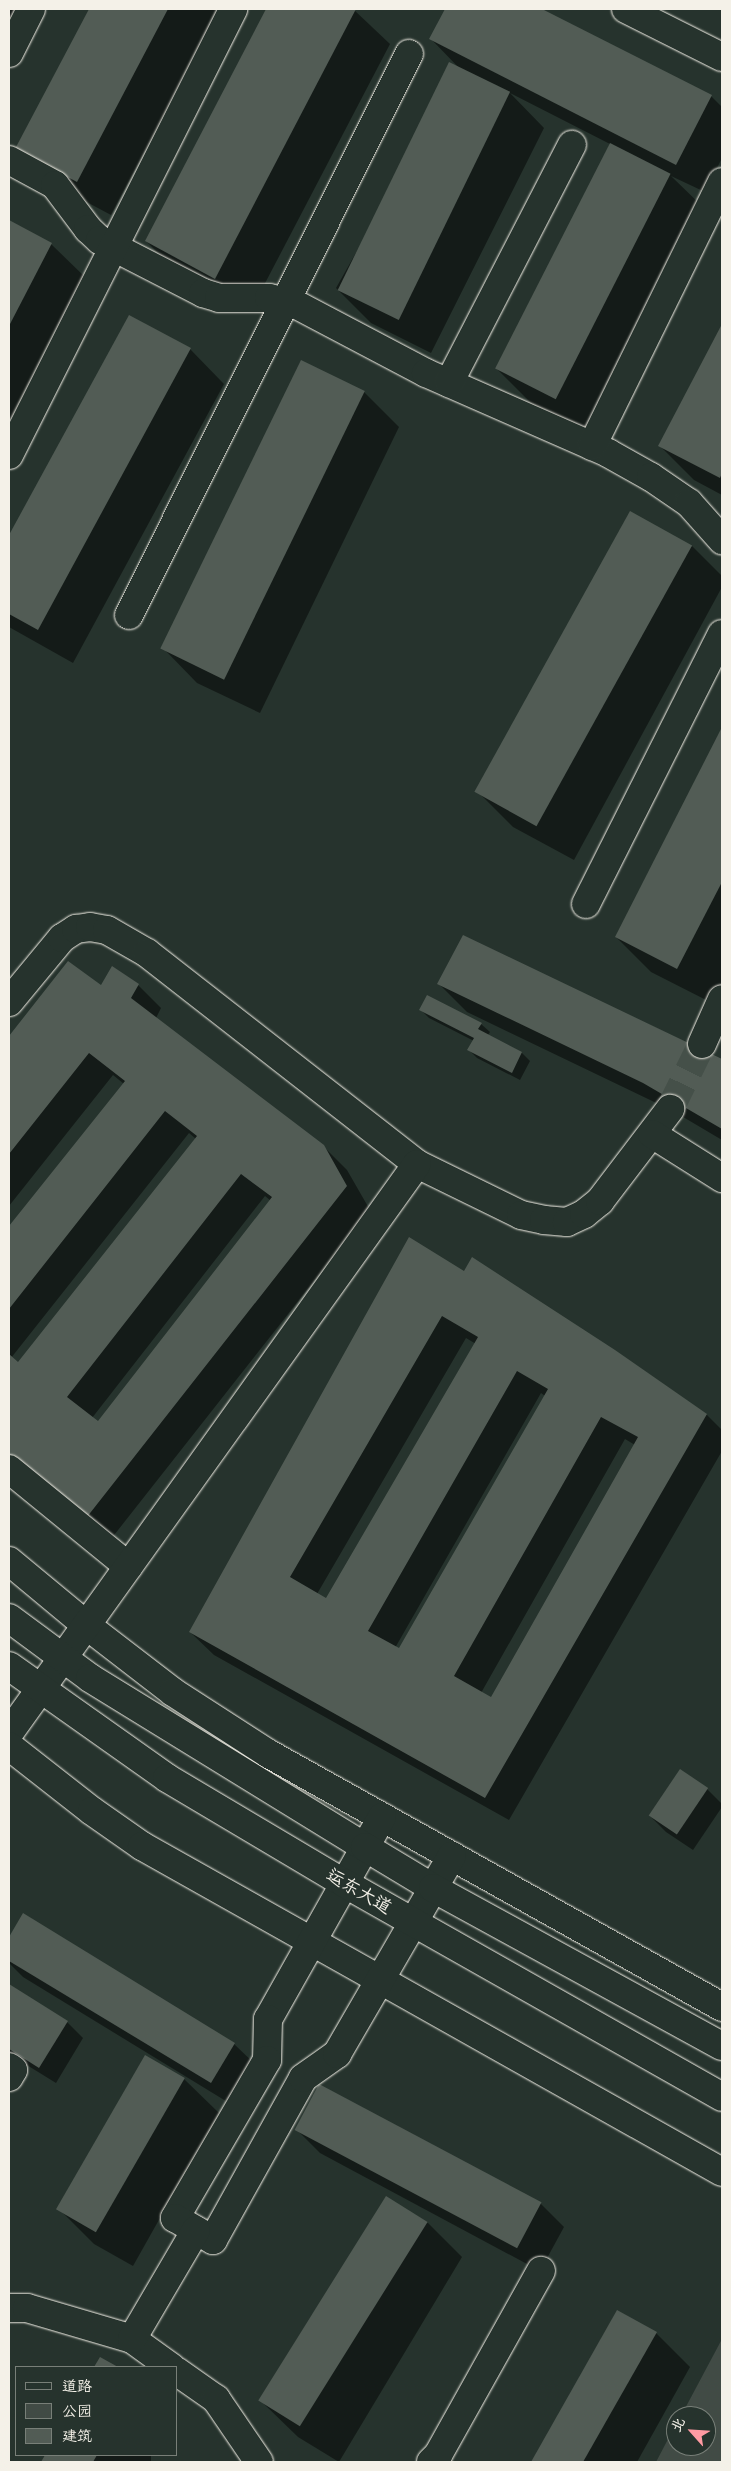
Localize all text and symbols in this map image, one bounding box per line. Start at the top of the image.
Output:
street label: 运东大道 [322,1864,396,1918]
legend [15,2366,178,2456]
text: 道路 [62,2373,92,2399]
text: 公园 [62,2398,92,2424]
north arrow [666,2406,716,2456]
text: 北 [664,2413,692,2436]
text: 建筑 [62,2423,92,2449]

